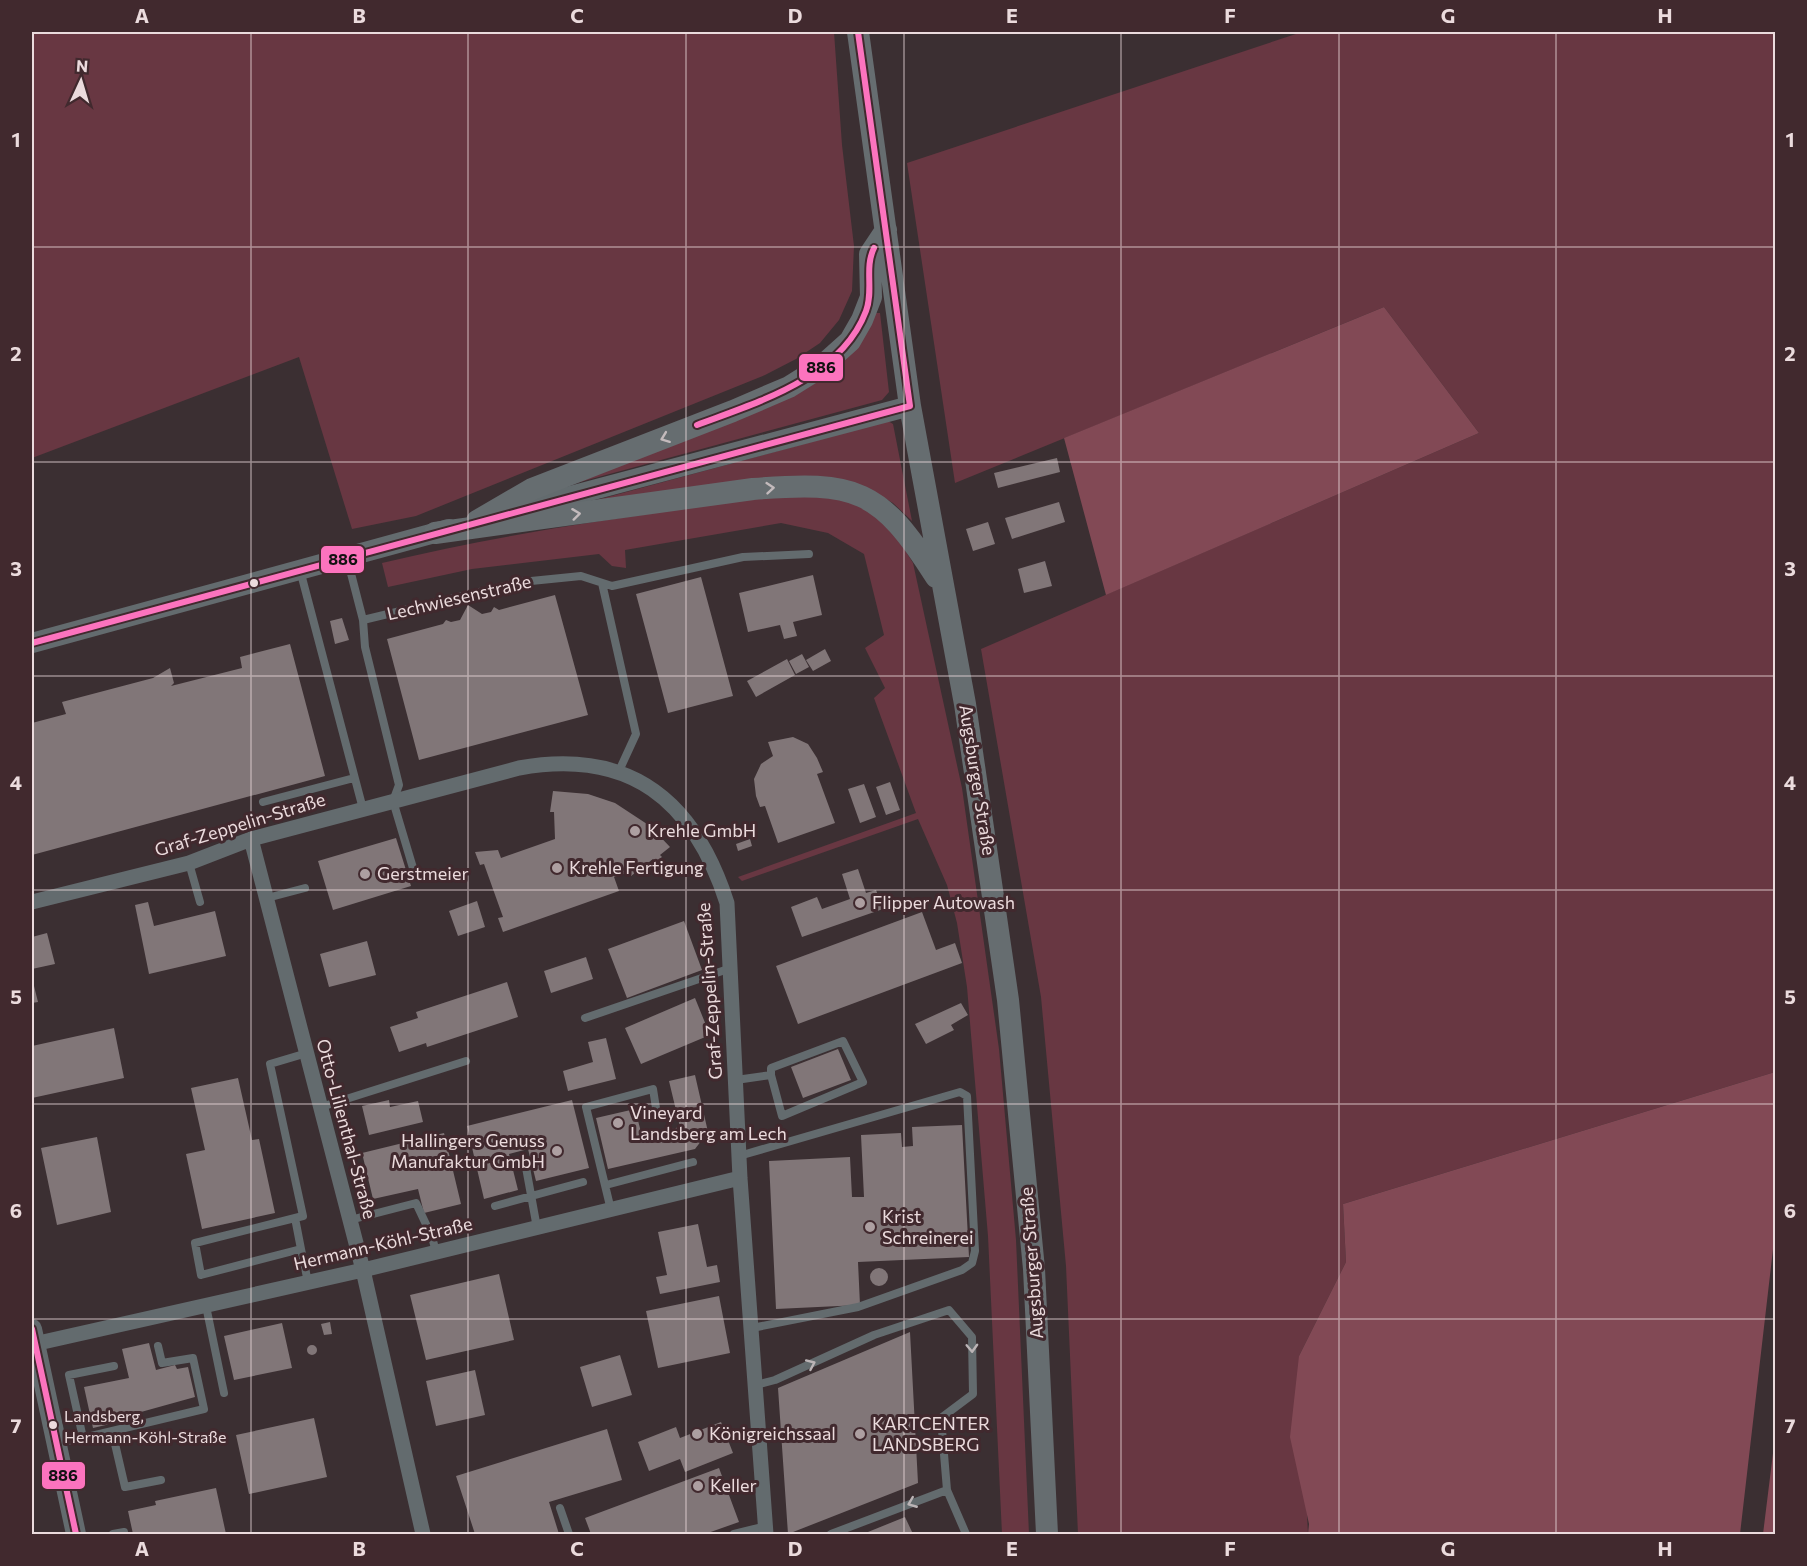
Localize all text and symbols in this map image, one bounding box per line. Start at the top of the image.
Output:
text: A [135,3,149,27]
text: B [352,3,366,27]
text: C [570,3,584,27]
text: D [788,3,802,27]
text: E [1006,3,1018,27]
text: F [1224,3,1236,27]
text: G [1441,3,1455,27]
text: H [1658,3,1673,27]
north arrow [51,51,111,111]
text: N [75,56,89,75]
text: 1 [11,127,21,151]
text: 1 [1785,127,1795,151]
text: 2 [10,341,22,365]
text: 2 [1784,341,1796,365]
line badge: 886 [798,353,844,382]
text: 886 [806,357,836,376]
one-way arrow [660,430,671,443]
one-way arrow [765,482,774,495]
one-way arrow [572,509,581,521]
line badge: 886 [320,545,365,574]
text: 886 [328,549,358,568]
text: 3 [10,556,22,580]
text: 3 [1784,556,1796,580]
street label: Lechwiesenstraße [384,570,533,624]
unlabelled marker [248,577,260,589]
street label: Augsburger Straße [955,703,1001,857]
text: 4 [10,770,22,794]
text: 4 [1784,770,1796,794]
street label: Graf-Zeppelin-Straße [152,788,328,860]
place label: Krehle GmbH [647,819,756,841]
marker: Krehle GmbH [628,824,642,838]
place label: Krehle Fertigung [569,856,704,878]
marker: Krehle Fertigung [550,861,564,875]
place label: Gerstmeier [377,862,469,884]
marker: Gerstmeier [358,867,372,881]
place label: Flipper Autowash [872,891,1015,913]
marker: Flipper Autowash [853,896,867,910]
street label: Graf-Zeppelin-Straße [692,902,726,1080]
text: 5 [10,984,22,1008]
text: 5 [1784,984,1796,1008]
street label: Otto-Lilienthal-Straße [312,1036,382,1221]
place label: Vineyard Landsberg am Lech [630,1101,787,1144]
marker: Vineyard Landsberg am Lech [611,1116,625,1130]
place label: Hallingers Genuss Manufaktur GmbH [391,1129,545,1172]
marker: Hallingers Genuss Manufaktur GmbH [550,1144,564,1158]
street label: Augsburger Straße [1015,1186,1047,1340]
text: 6 [10,1198,22,1222]
text: 6 [1784,1198,1796,1222]
place label: Krist Schreinerei [882,1205,974,1248]
street label: Hermann-Köhl-Straße [291,1212,474,1274]
marker: Krist Schreinerei [863,1220,877,1234]
one-way arrow [966,1343,978,1352]
one-way arrow [804,1359,815,1371]
place label: Landsberg, Hermann-Köhl-Straße [64,1406,227,1446]
place label: KARTCENTER LANDSBERG [872,1412,990,1455]
text: 7 [11,1413,22,1437]
text: 7 [1785,1413,1796,1437]
marker: Landsberg, Hermann-Köhl-Straße [47,1419,59,1431]
place label: Königreichssaal [709,1422,836,1444]
marker: Königreichssaal [690,1427,704,1441]
marker: KARTCENTER LANDSBERG [853,1427,867,1441]
line badge: 886 [41,1461,86,1490]
text: 886 [48,1465,78,1484]
place label: Keller [710,1474,757,1496]
marker: Keller [691,1479,705,1493]
one-way arrow [908,1496,919,1508]
text: A [135,1536,149,1560]
text: B [352,1536,366,1560]
text: C [570,1536,584,1560]
text: D [788,1536,802,1560]
text: E [1006,1536,1018,1560]
text: F [1224,1536,1236,1560]
text: G [1441,1536,1455,1560]
text: H [1658,1536,1673,1560]

